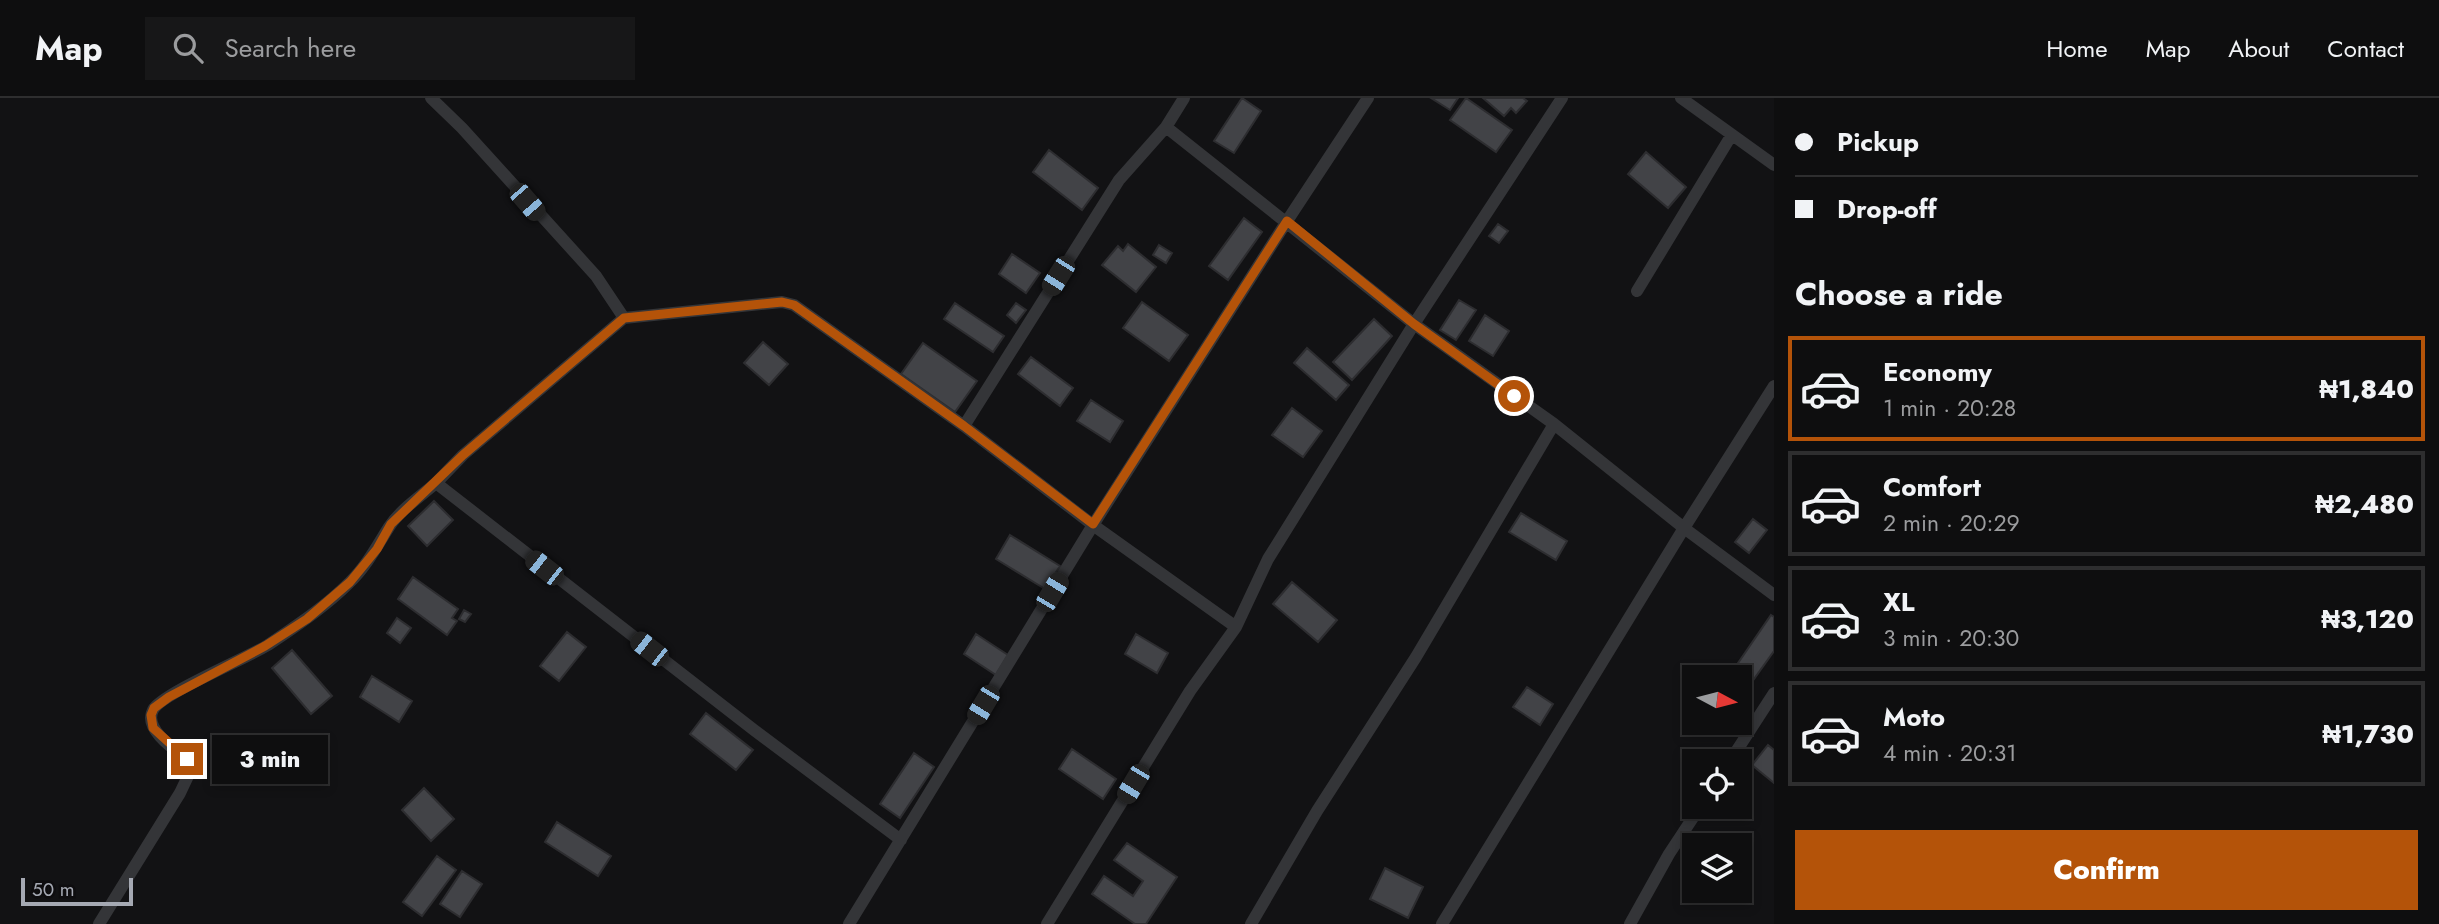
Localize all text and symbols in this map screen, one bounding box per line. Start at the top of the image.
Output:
search box [145,17,635,80]
text: Map [35,25,103,72]
icon: search [169,29,207,67]
text: Search here [225,29,356,67]
text: Home [2046,31,2108,66]
text: Map [2146,31,2190,66]
text: About [2228,31,2289,66]
text: Contact [2327,31,2404,66]
text: Pickup [1837,123,1919,161]
car [506,179,549,225]
text: Drop-off [1837,190,1937,228]
car [1038,253,1079,299]
text: Choose a ride [1795,271,2003,317]
text: Economy [1883,353,1992,391]
icon: car [1799,357,1862,420]
text: ₦1,840 [2319,370,2414,408]
route start [1498,380,1530,412]
text: 1 min · 20:28 [1883,391,2016,425]
text: Comfort [1883,468,1981,506]
icon: car [1799,472,1862,535]
text: ₦2,480 [2315,485,2414,523]
text: 2 min · 20:29 [1883,506,2020,540]
car [521,547,568,589]
car [1033,569,1072,615]
text: XL [1883,583,1915,621]
icon: car [1799,587,1862,650]
text: ₦3,120 [2321,600,2414,638]
text: 3 min · 20:30 [1883,621,2019,655]
car [626,628,673,670]
north arrow [1682,665,1752,735]
map controls [1682,665,1752,903]
car [964,682,1003,728]
text: Moto [1883,698,1945,736]
icon: car [1799,702,1862,765]
text: ₦1,730 [2322,715,2414,753]
callout: 3 min [212,734,327,784]
text: 4 min · 20:31 [1883,736,2017,770]
text: 3 min [240,742,300,776]
route end [171,743,203,775]
button: locate [1682,749,1752,819]
car [1114,761,1153,807]
button: Confirm [1795,830,2418,910]
button: layers [1682,833,1752,903]
scale bar [21,875,133,907]
text: 50 m [32,876,75,903]

